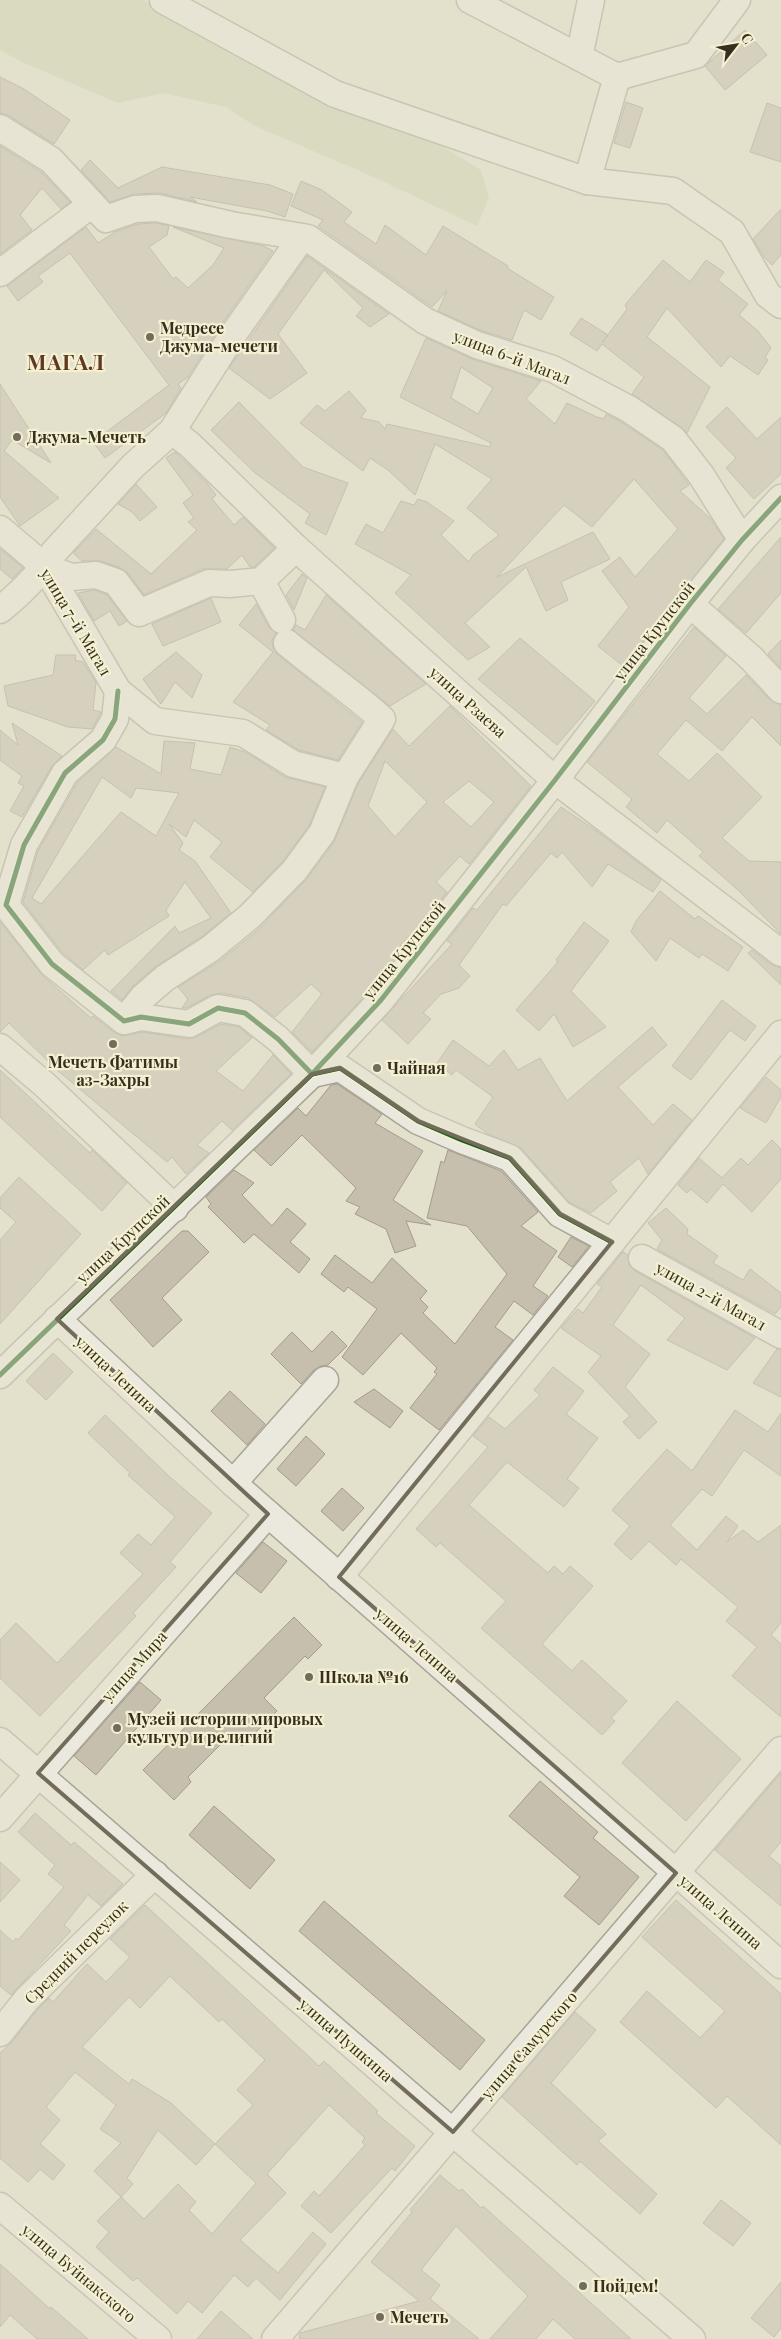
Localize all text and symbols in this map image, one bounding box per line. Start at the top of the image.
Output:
north arrow [711,20,761,70]
text: С [737,29,758,47]
place label: Медресе Джума-мечети [160,317,278,356]
street label: улица 6-й Магал [450,324,574,388]
marker: Медресе Джума-мечети [144,331,156,343]
district label: МАГАЛ [27,347,105,375]
place label: Джума-Мечеть [27,426,146,447]
marker: Джума-Мечеть [11,431,23,443]
street label: улица 7-й Магал [36,563,117,679]
street label: улица Крупской [608,577,699,685]
street label: улица Рзаева [425,661,511,742]
street label: улица Крупской [357,896,450,1004]
marker: Мечеть Фатимы аз-Захры [107,1038,119,1050]
place label: Мечеть Фатимы аз-Захры [48,1051,178,1090]
place label: Чайная [387,1057,445,1078]
marker: Чайная [371,1062,383,1074]
street label: улица Крупской [71,1190,174,1288]
street label: улица 2-й Магал [651,1256,770,1335]
street label: улица Ленина [71,1330,161,1417]
street label: улица Ленина [371,1602,463,1687]
street label: улица Мира [96,1626,171,1706]
place label: Школа №16 [319,1666,408,1687]
marker: Школа №16 [303,1671,315,1683]
place label: Музей истории мировых культур и религий [127,1708,323,1747]
marker: Музей истории мировых культур и религий [111,1722,123,1734]
street label: улица Ленина [675,1869,767,1954]
street label: Средний переулок [19,1895,132,2008]
street label: улица Самурского [475,1986,581,2104]
street label: улица Пушкина [294,1992,398,2086]
street label: улица Буйнакского [17,2218,141,2327]
place label: Пойдем! [593,2275,658,2296]
marker: Пойдем! [577,2280,589,2292]
place label: Мечеть [390,2306,449,2327]
marker: Мечеть [374,2311,386,2323]

